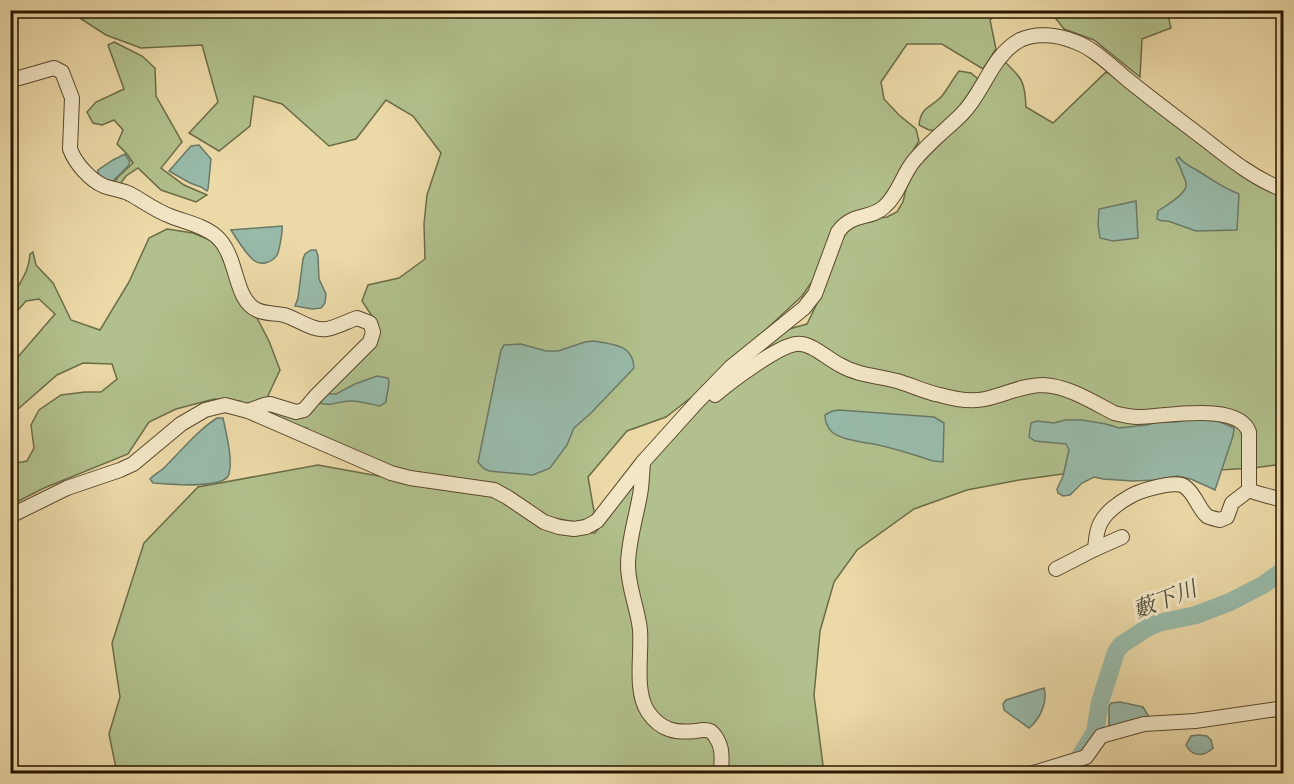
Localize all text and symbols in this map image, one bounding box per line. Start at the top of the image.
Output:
water label: 藪下川 [1129,573,1203,626]

